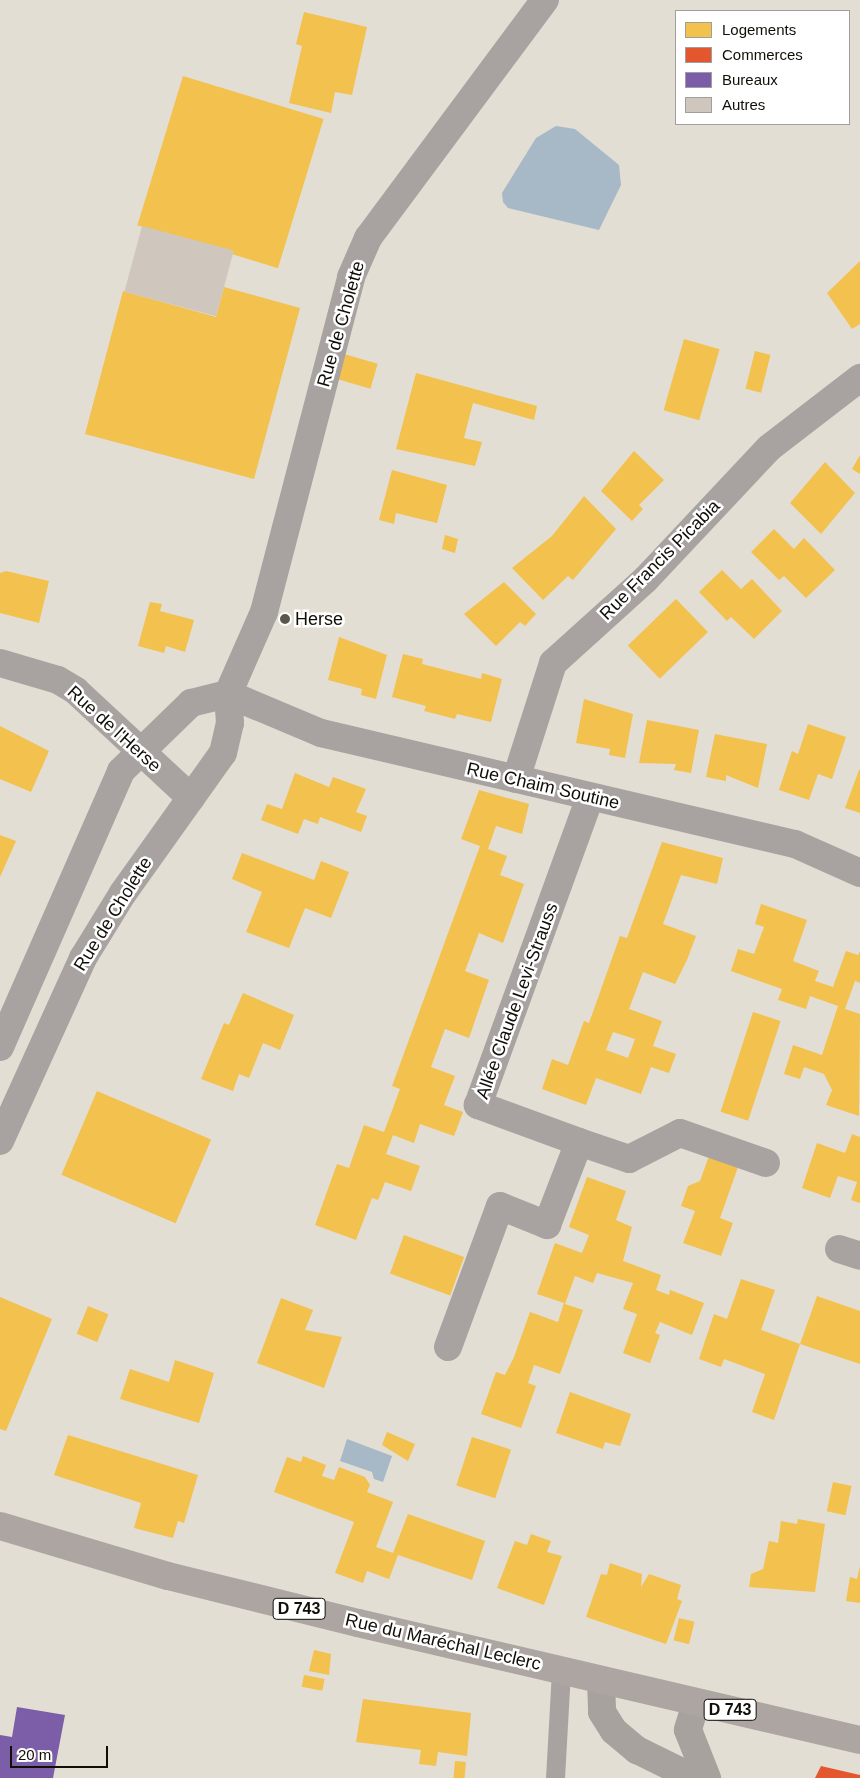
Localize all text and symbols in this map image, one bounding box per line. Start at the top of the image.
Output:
legend [675,10,850,125]
text: Logements [722,21,796,38]
text: Commerces [722,46,803,63]
text: Bureaux [722,71,778,88]
text: Autres [722,96,765,113]
street label: Rue de Cholette [313,258,369,390]
street label: Rue Francis Picabia [595,495,725,625]
place label: Herse [295,608,343,630]
marker: Herse [279,613,291,625]
street label: Rue de l'Herse [63,681,165,777]
street label: Rue Chaim Soutine [465,758,621,814]
street label: Rue de Cholette [69,853,157,975]
street label: Allée Claude Levi-Strauss [471,900,563,1102]
road number: D 743 [272,1596,326,1622]
street label: Rue du Maréchal Leclerc [343,1609,543,1675]
road number: D 743 [702,1696,758,1724]
scale bar [12,1736,110,1768]
text: 20 m [18,1746,51,1763]

